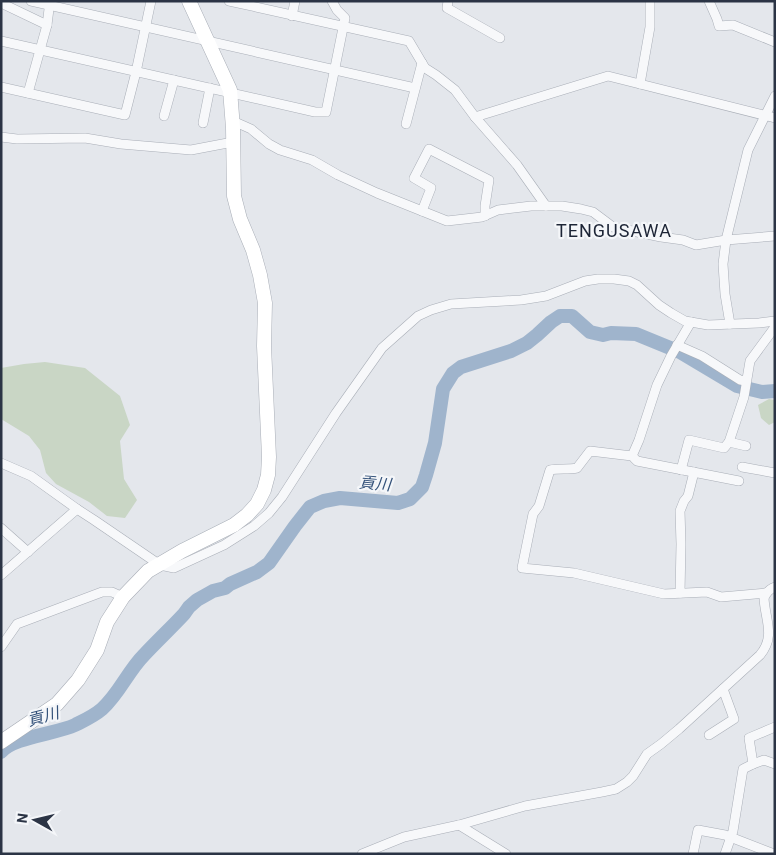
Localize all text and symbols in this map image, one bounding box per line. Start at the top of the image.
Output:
district label: TENGUSAWA [556,220,672,241]
water label: 貢川 [358,473,394,495]
water label: 貢川 [25,703,63,730]
north arrow [10,795,60,845]
text: N [14,812,31,824]

